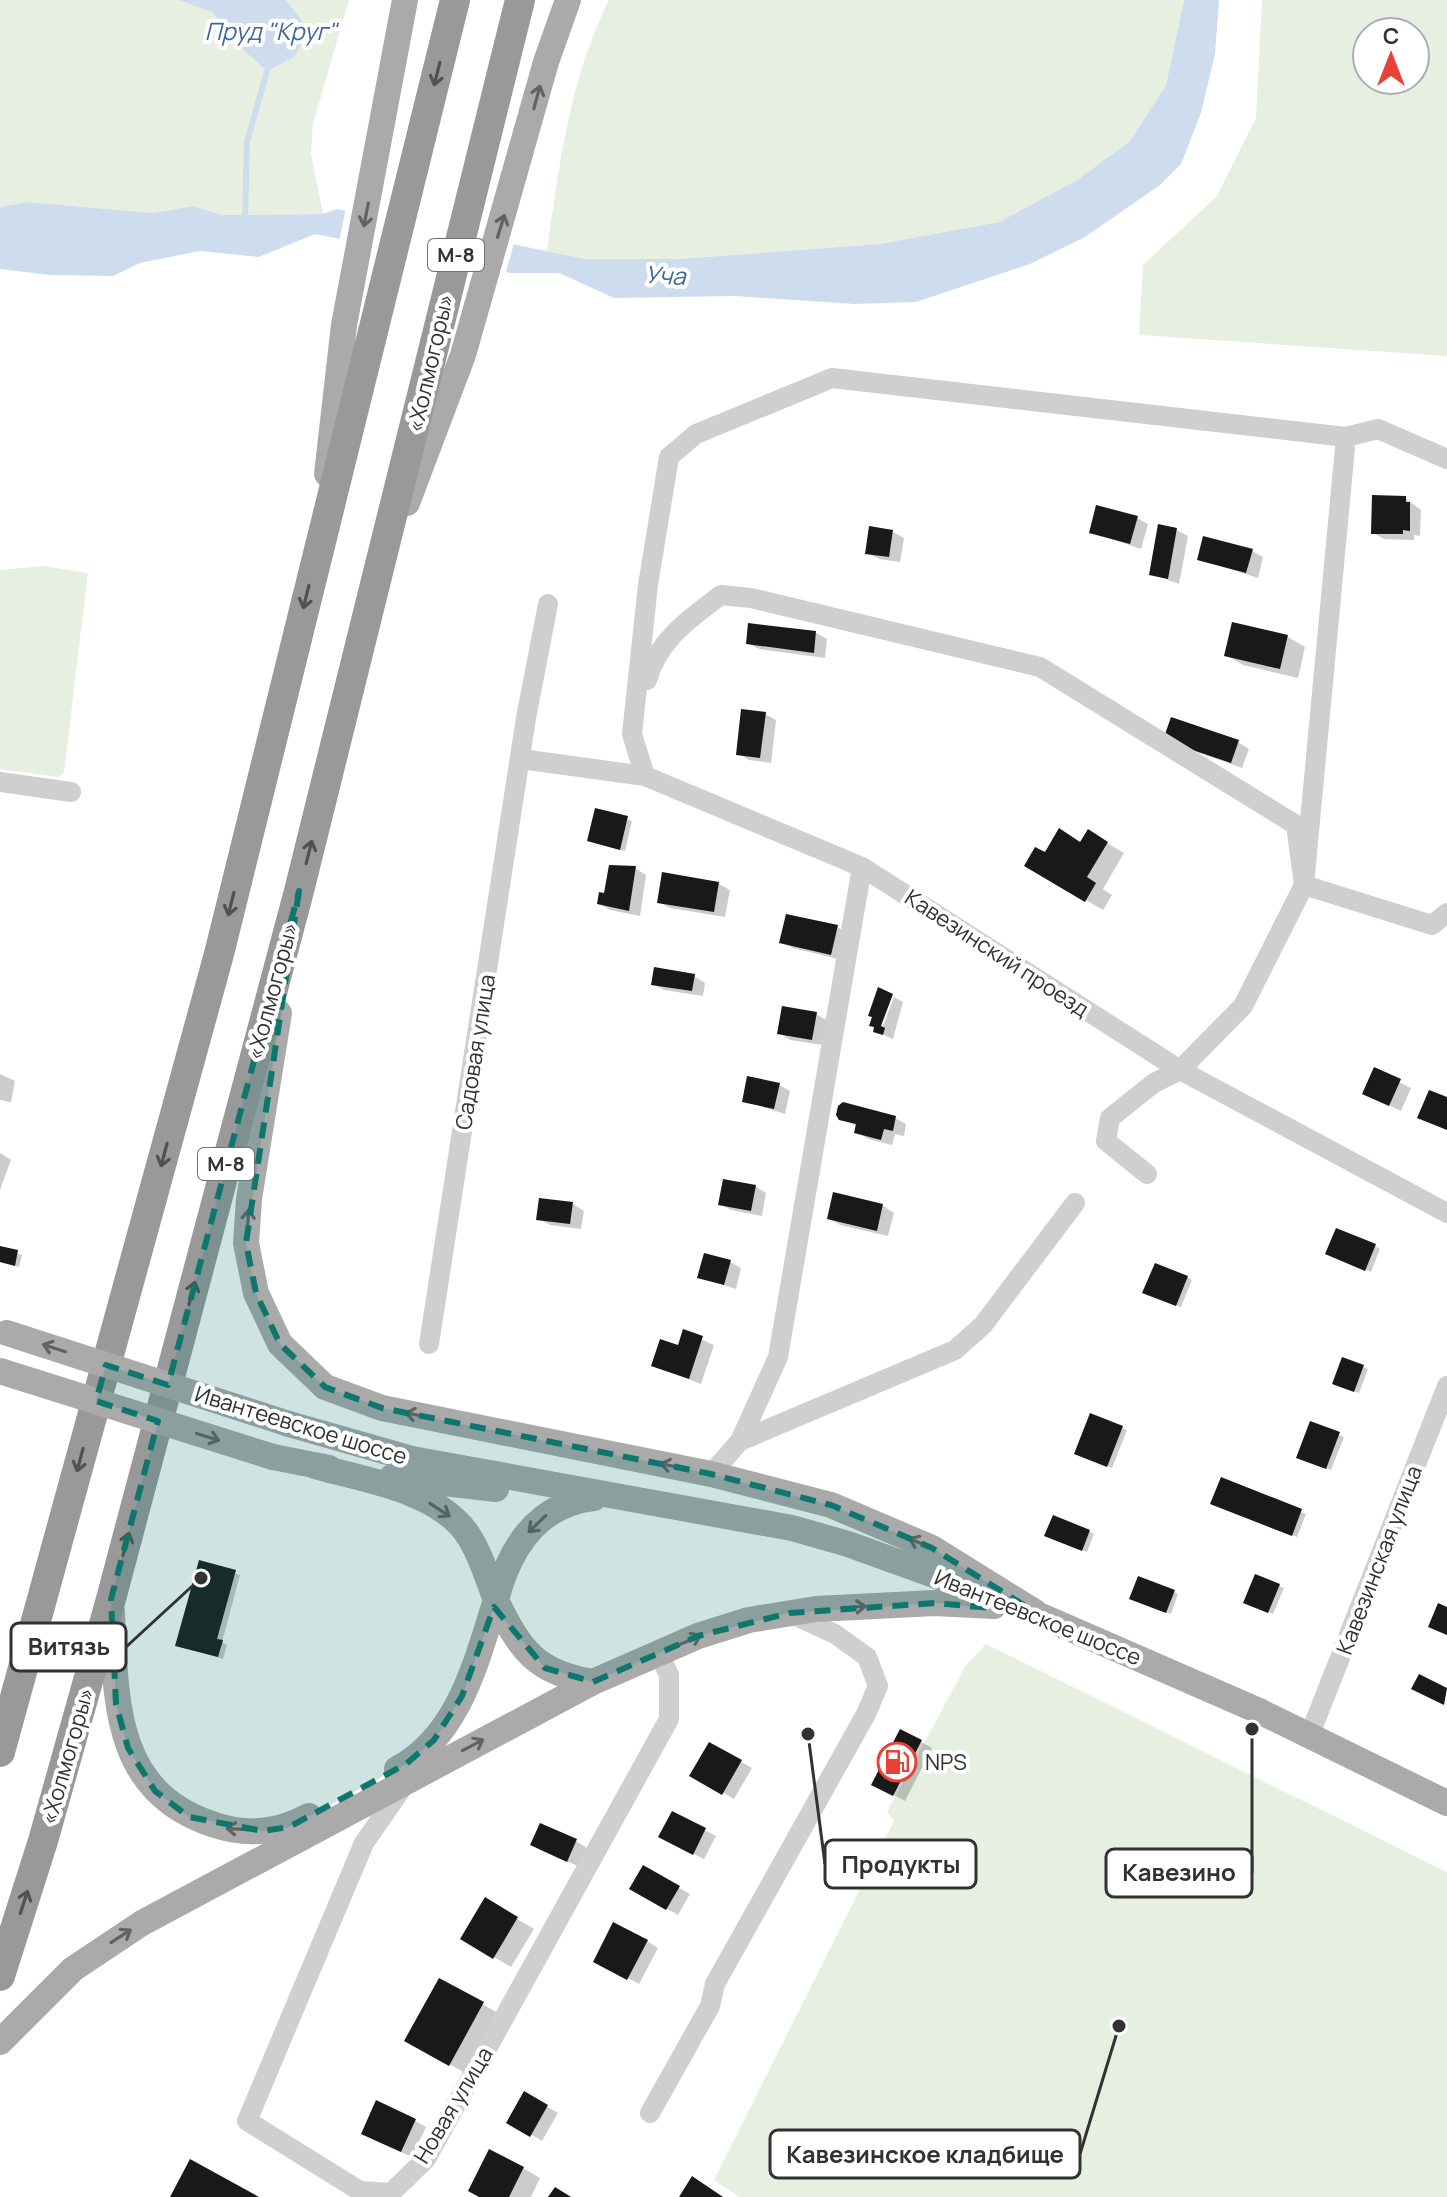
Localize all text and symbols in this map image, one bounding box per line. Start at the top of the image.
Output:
water label: Пруд "Круг" [205,14,340,47]
north arrow [1351,16,1431,96]
text: С [1383,21,1399,51]
one-way arrow [429,61,444,86]
one-way arrow [531,84,546,110]
one-way arrow [357,202,372,227]
one-way arrow [494,214,509,240]
road number: М-8 [428,239,484,271]
water label: Уча [644,257,688,292]
street label: «Холмогоры» [400,291,460,435]
one-way arrow [298,584,313,610]
one-way arrow [302,839,317,865]
street label: Кавезинский проезд [899,882,1095,1024]
one-way arrow [223,891,238,917]
street label: «Холмогоры» [239,919,305,1063]
street label: Садовая улица [448,972,502,1132]
one-way arrow [156,1142,171,1168]
road number: М-8 [198,1148,254,1180]
one-way arrow [241,1208,256,1235]
one-way arrow [186,1280,201,1306]
one-way arrow [42,1340,67,1355]
street label: Ивантеевское шоссе [191,1378,411,1472]
one-way arrow [405,1407,431,1422]
one-way arrow [195,1430,220,1445]
one-way arrow [71,1446,86,1472]
one-way arrow [660,1458,686,1473]
street label: Кавезинская улица [1329,1461,1429,1659]
one-way arrow [429,1502,451,1519]
one-way arrow [527,1514,547,1533]
one-way arrow [119,1532,134,1557]
one-way arrow [908,1535,933,1550]
street label: Ивантеевское шоссе [930,1562,1146,1672]
one-way arrow [840,1600,867,1615]
callout: Витязь [11,1623,126,1671]
text: Витязь [28,1629,110,1662]
one-way arrow [678,1632,702,1647]
street label: «Холмогоры» [33,1684,101,1828]
one-way arrow [460,1737,484,1753]
fuel station icon: NPS [876,1741,918,1783]
place label: NPS [925,1747,967,1777]
one-way arrow [225,1821,252,1836]
callout: Продукты [825,1840,976,1888]
text: Продукты [841,1847,961,1880]
callout: Кавезино [1106,1849,1252,1897]
text: Кавезино [1122,1855,1236,1888]
one-way arrow [17,1889,32,1915]
one-way arrow [110,1928,132,1944]
street label: Новая улица [406,2041,500,2169]
callout: Кавезинское кладбище [770,2130,1080,2178]
text: Кавезинское кладбище [786,2137,1064,2170]

